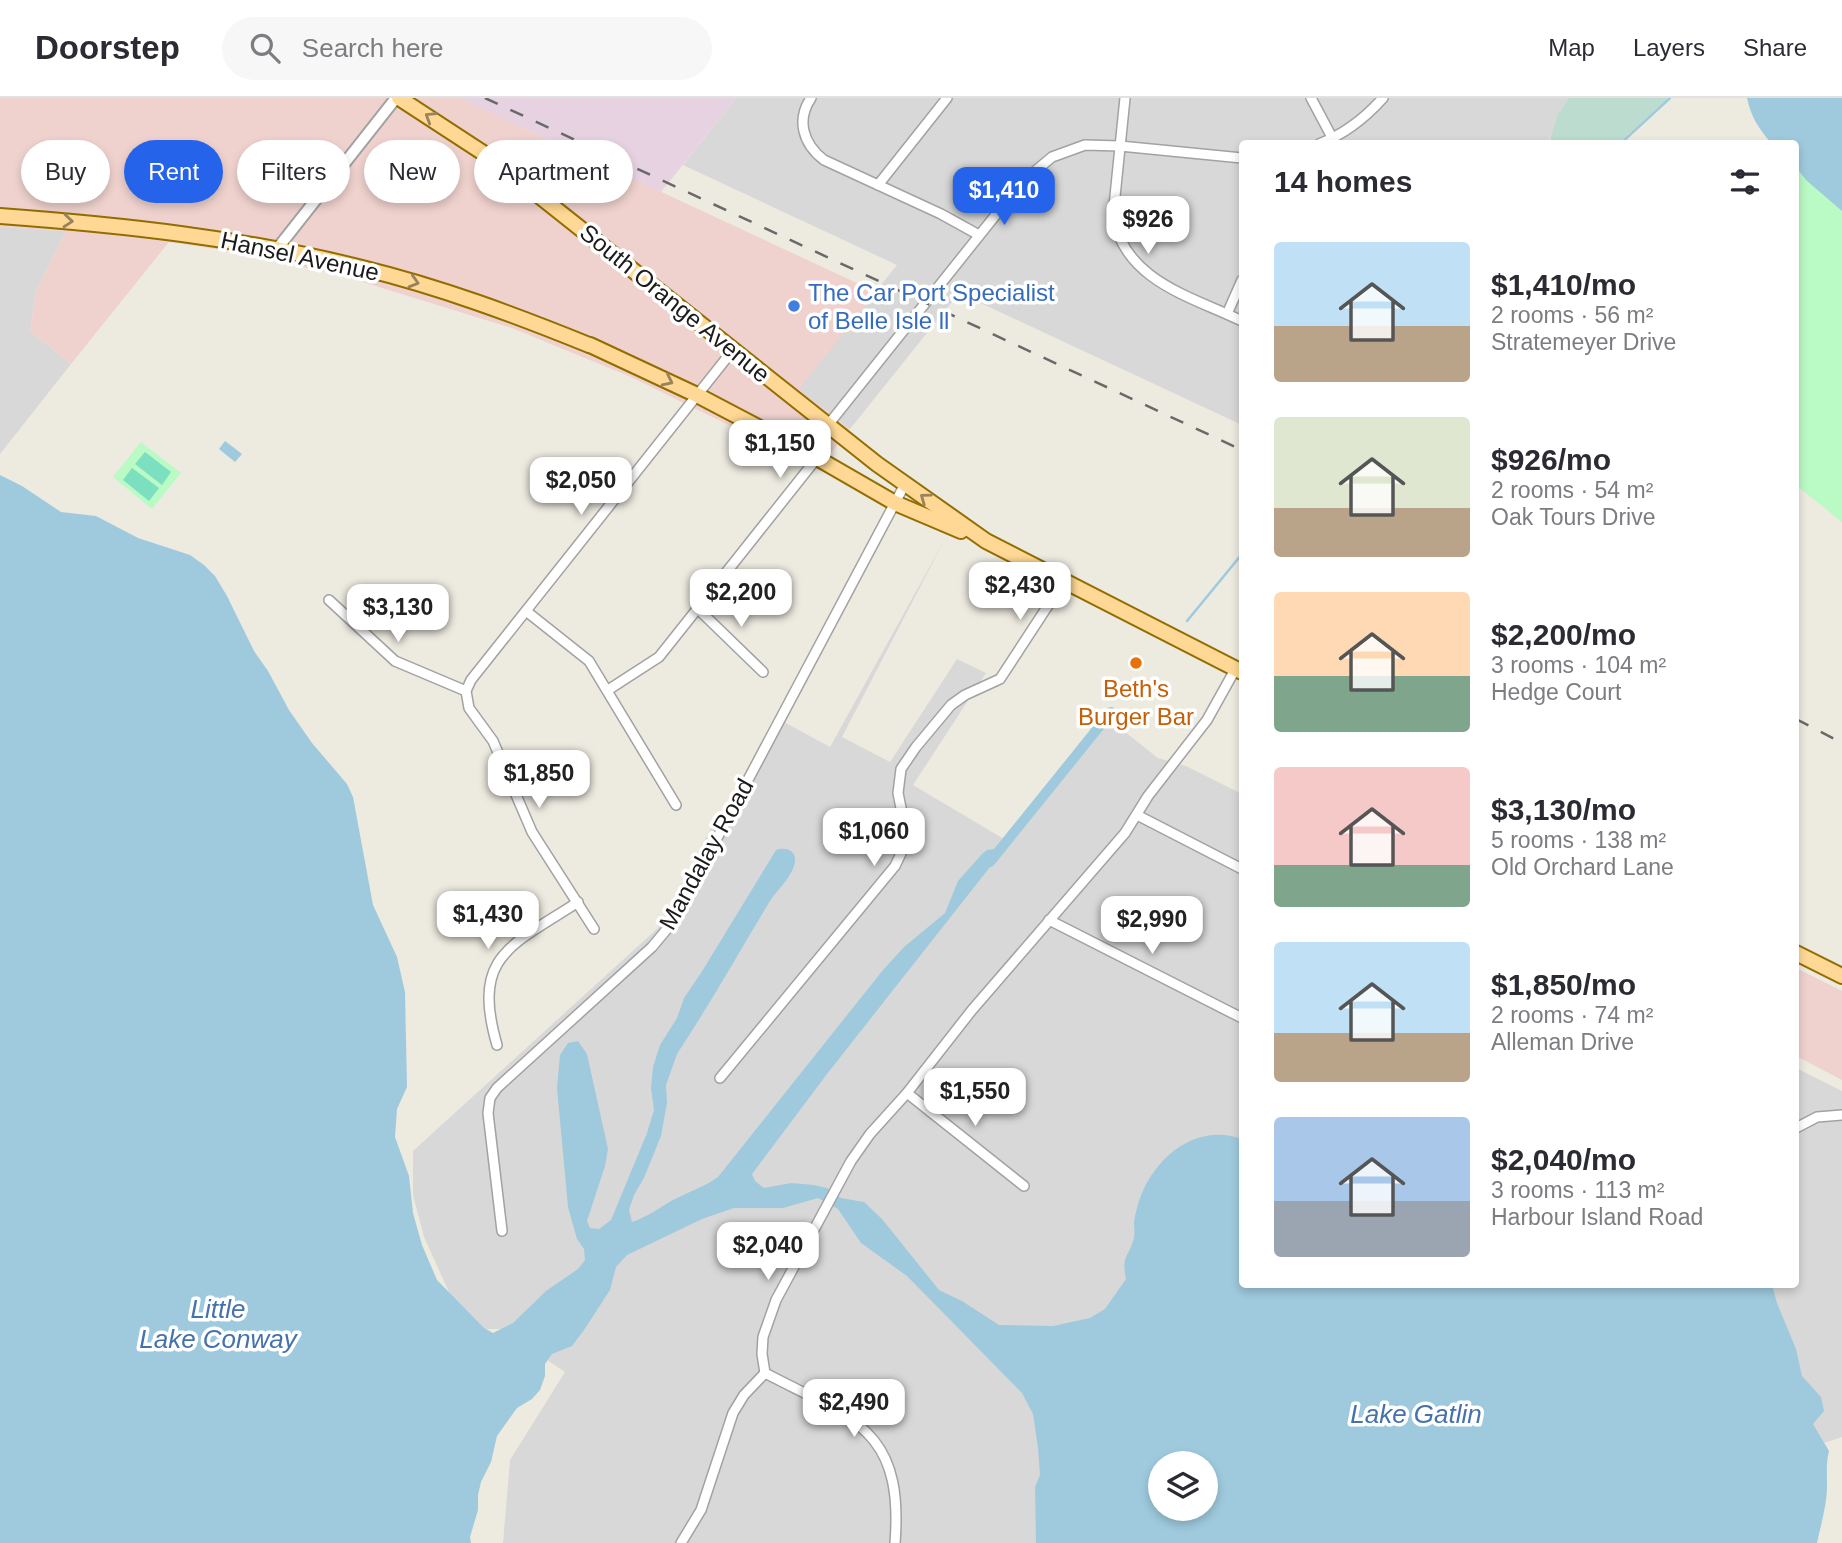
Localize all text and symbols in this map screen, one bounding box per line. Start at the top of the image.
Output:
search box [222,17,712,80]
text: Doorstep [35,29,180,66]
icon: search [246,29,284,67]
text: Search here [302,33,444,63]
text: Map [1548,34,1595,61]
text: Layers [1633,34,1705,61]
text: Share [1743,34,1807,61]
one-way arrow [424,112,437,125]
chip: Buy [21,140,110,203]
chip: Rent [124,140,223,203]
chip: Filters [237,140,350,203]
chip: New [364,140,460,203]
chip: Apartment [474,140,633,203]
icon: filters [1726,163,1764,201]
text: 14 homes [1274,165,1412,198]
pin: $1,410 [947,167,1061,227]
text: $1,410 [969,177,1039,203]
pin: $926 [1107,197,1189,256]
text: $926 [1122,206,1174,232]
one-way arrow [63,213,74,228]
street label: South Orange Avenue [575,218,775,388]
street label: Hansel Avenue [218,226,382,286]
text: $1,410/mo [1491,268,1636,301]
icon: home [1330,270,1414,354]
one-way arrow [408,274,420,289]
place label: The Car Port Specialist of Belle Isle ll [808,279,1055,334]
marker: The Car Port Specialist of Belle Isle ll [786,298,802,314]
text: 2 rooms · 56 m² [1491,302,1653,328]
text: Stratemeyer Drive [1491,329,1676,355]
one-way arrow [661,373,673,387]
pin: $1,150 [723,420,837,480]
text: $1,150 [745,430,815,456]
text: $926/mo [1491,443,1611,476]
icon: home [1330,445,1414,529]
pin: $2,050 [524,458,638,517]
text: $2,050 [546,467,616,493]
text: 2 rooms · 54 m² [1491,477,1653,503]
one-way arrow [921,494,933,506]
text: Oak Tours Drive [1491,504,1655,530]
pin: $2,430 [963,562,1077,622]
pin: $2,200 [684,570,798,629]
text: $2,430 [985,572,1055,598]
text: $2,200 [706,579,776,605]
pin: $3,130 [341,584,455,644]
text: $3,130 [363,594,433,620]
text: $2,200/mo [1491,618,1636,651]
icon: home [1330,620,1414,704]
text: 3 rooms · 104 m² [1491,652,1666,678]
marker: Beth's Burger Bar [1128,655,1144,671]
place label: Beth's Burger Bar [1078,675,1194,730]
text: Hedge Court [1491,679,1621,705]
pin: $1,850 [482,750,596,810]
text: $1,850 [504,760,574,786]
street label: Mandalay Road [653,774,759,934]
text: $3,130/mo [1491,793,1636,826]
icon: home [1330,795,1414,879]
pin: $1,060 [817,808,931,868]
text: $1,060 [839,818,909,844]
text: 5 rooms · 138 m² [1491,827,1666,853]
text: Old Orchard Lane [1491,854,1674,880]
pin: $1,430 [431,892,545,951]
pin: $2,990 [1095,896,1209,956]
text: $1,430 [453,901,523,927]
text: $2,990 [1117,906,1187,932]
text: $1,850/mo [1491,968,1636,1001]
icon: home [1330,970,1414,1054]
text: 2 rooms · 74 m² [1491,1002,1653,1028]
text: Alleman Drive [1491,1029,1634,1055]
pin: $1,550 [918,1068,1032,1128]
text: $1,550 [940,1078,1010,1104]
text: $2,040/mo [1491,1143,1636,1176]
icon: home [1330,1145,1414,1229]
text: 3 rooms · 113 m² [1491,1177,1664,1203]
text: Harbour Island Road [1491,1204,1703,1230]
pin: $2,040 [711,1222,825,1282]
text: $2,040 [733,1232,803,1258]
water label: Little Lake Conway [139,1294,299,1354]
pin: $2,490 [797,1380,911,1439]
text: $2,490 [819,1389,889,1415]
water label: Lake Gatlin [1350,1399,1482,1429]
map controls [1148,1451,1218,1521]
button: layers [1148,1451,1218,1521]

